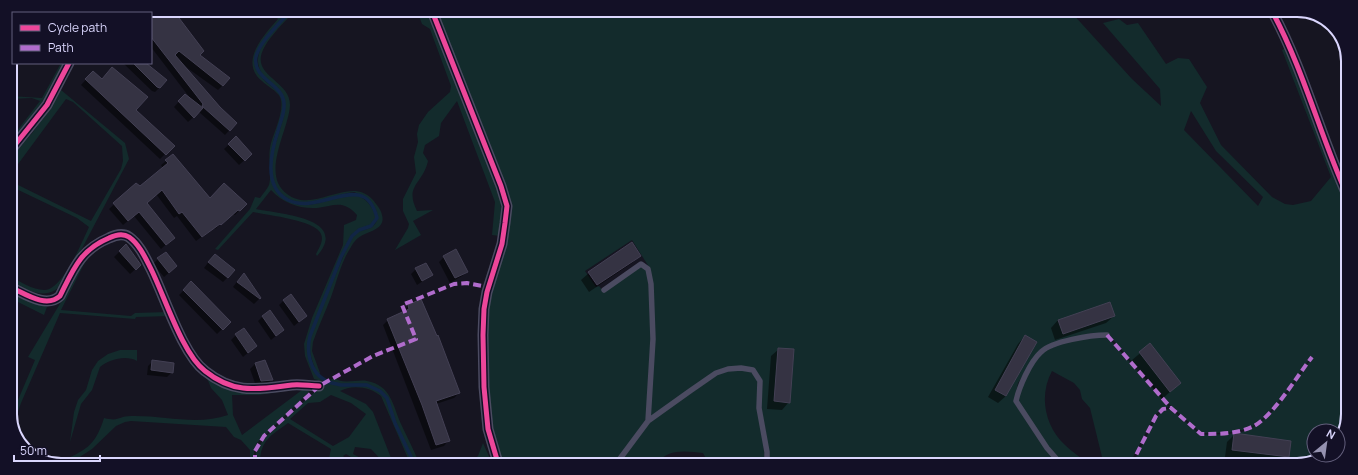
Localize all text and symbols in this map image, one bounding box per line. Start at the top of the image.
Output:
legend [12,12,152,64]
text: Cycle path [48,19,107,36]
text: Path [48,39,74,56]
north arrow [1306,423,1346,463]
text: N [1324,425,1338,442]
scale bar [14,437,100,463]
text: 50 m [20,442,47,459]

